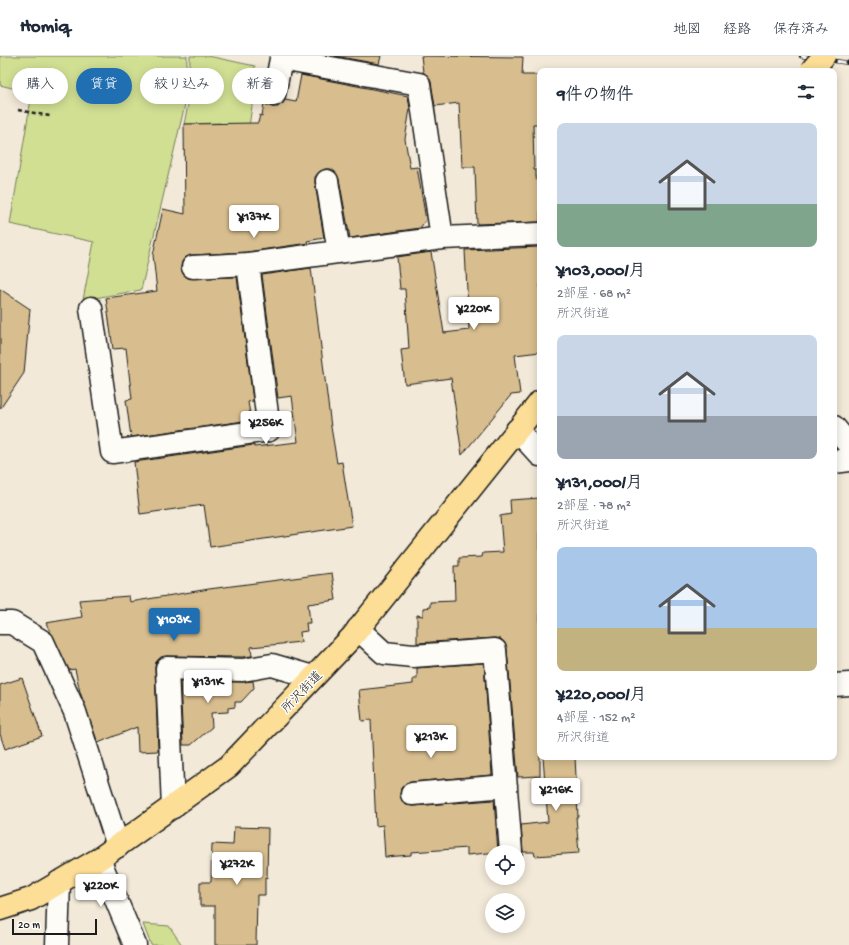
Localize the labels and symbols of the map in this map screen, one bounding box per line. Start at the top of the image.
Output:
pin: ¥137K [226,205,282,239]
pin: ¥220K [446,297,502,331]
pin: ¥256K [238,411,294,445]
pin: ¥103K [146,608,202,642]
street label: 所沢街道 [279,668,326,717]
pin: ¥131K [180,670,236,704]
pin: ¥213K [403,725,459,759]
pin: ¥216K [528,778,584,812]
pin: ¥272K [209,852,265,886]
pin: ¥220K [73,874,129,908]
scale bar [12,917,97,936]

